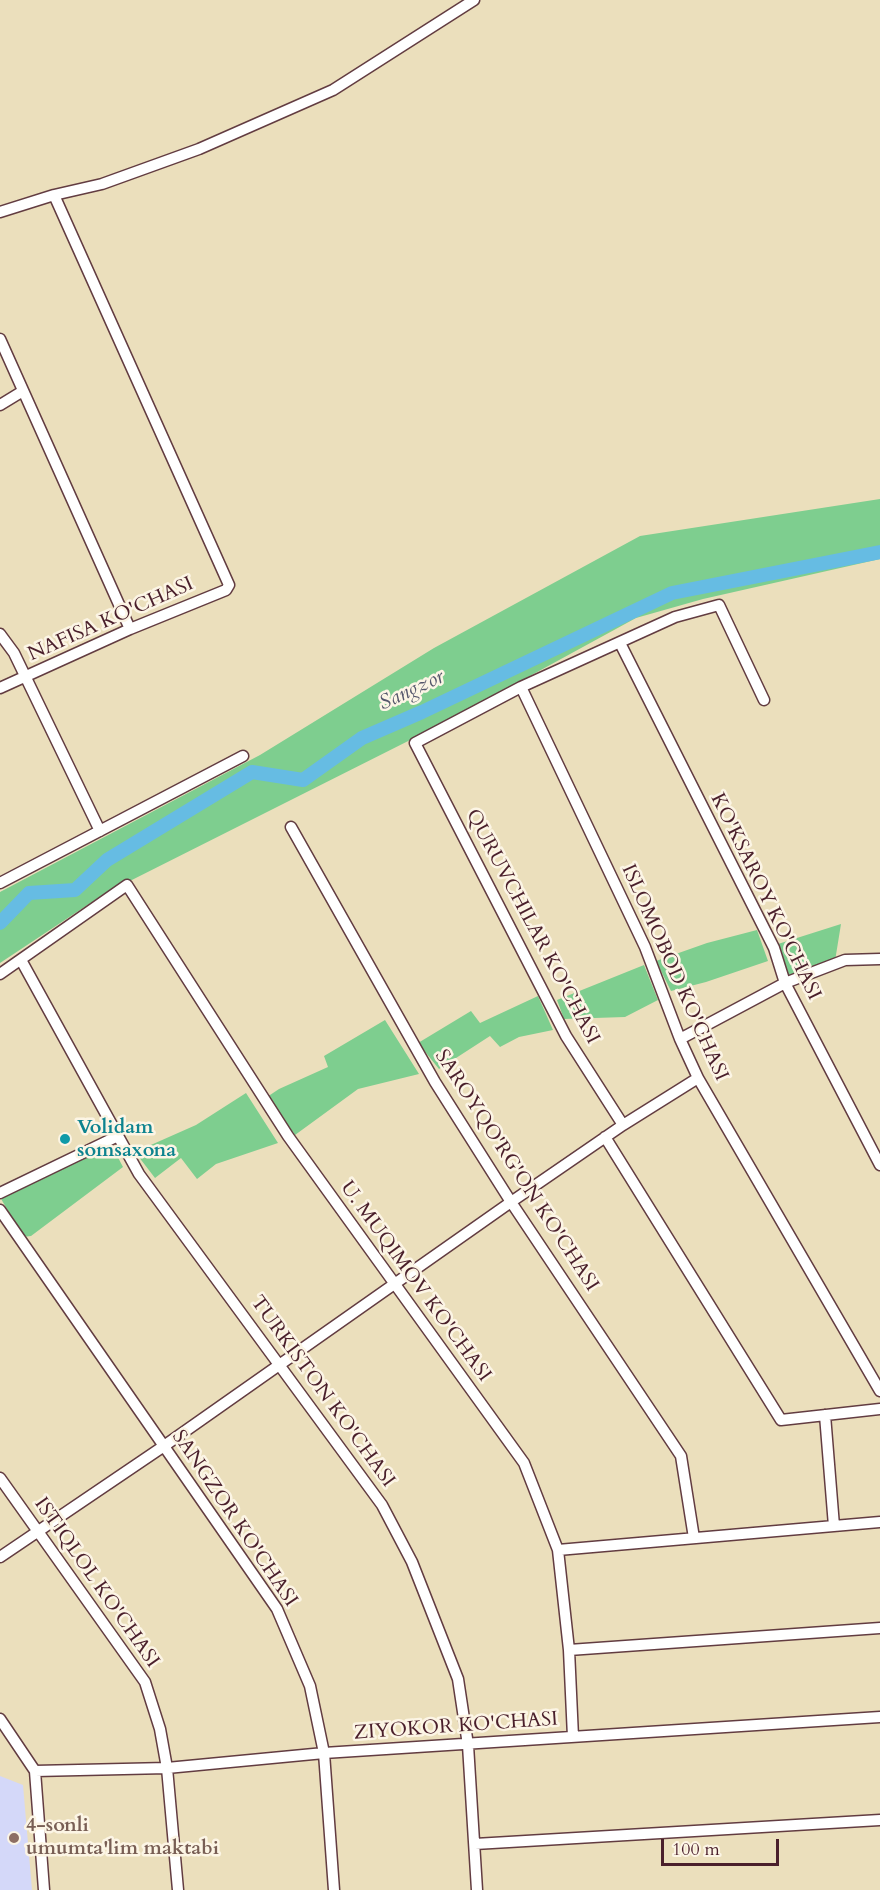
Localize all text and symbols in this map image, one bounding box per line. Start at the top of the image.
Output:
street label: NAFISA KO'CHASI [24,573,198,667]
water label: Sangzor [375,665,449,717]
street label: KO'KSAROY KO'CHASI [704,790,826,1004]
street label: QURUVCHILAR KO'CHASI [460,805,604,1049]
street label: ISLOMOBOD KO'CHASI [615,861,733,1085]
street label: SAROYQO'RG'ON KO'CHASI [429,1046,603,1296]
place label: Volidam somsaxona [77,1116,176,1163]
marker: Volidam somsaxona [58,1132,72,1146]
street label: U. MUQIMOV KO'CHASI [334,1177,496,1387]
street label: TURKISTON KO'CHASI [244,1292,400,1492]
street label: SANGZOR KO'CHASI [166,1426,302,1612]
street label: ISTIQLOL KO'CHASI [28,1493,164,1673]
street label: ZIYOKOR KO'CHASI [353,1708,559,1746]
place label: 4-sonli umumta'lim maktabi [26,1814,219,1861]
scale bar [664,1827,782,1865]
marker: 4-sonli umumta'lim maktabi [7,1831,21,1845]
text: 100 m [672,1837,720,1862]

